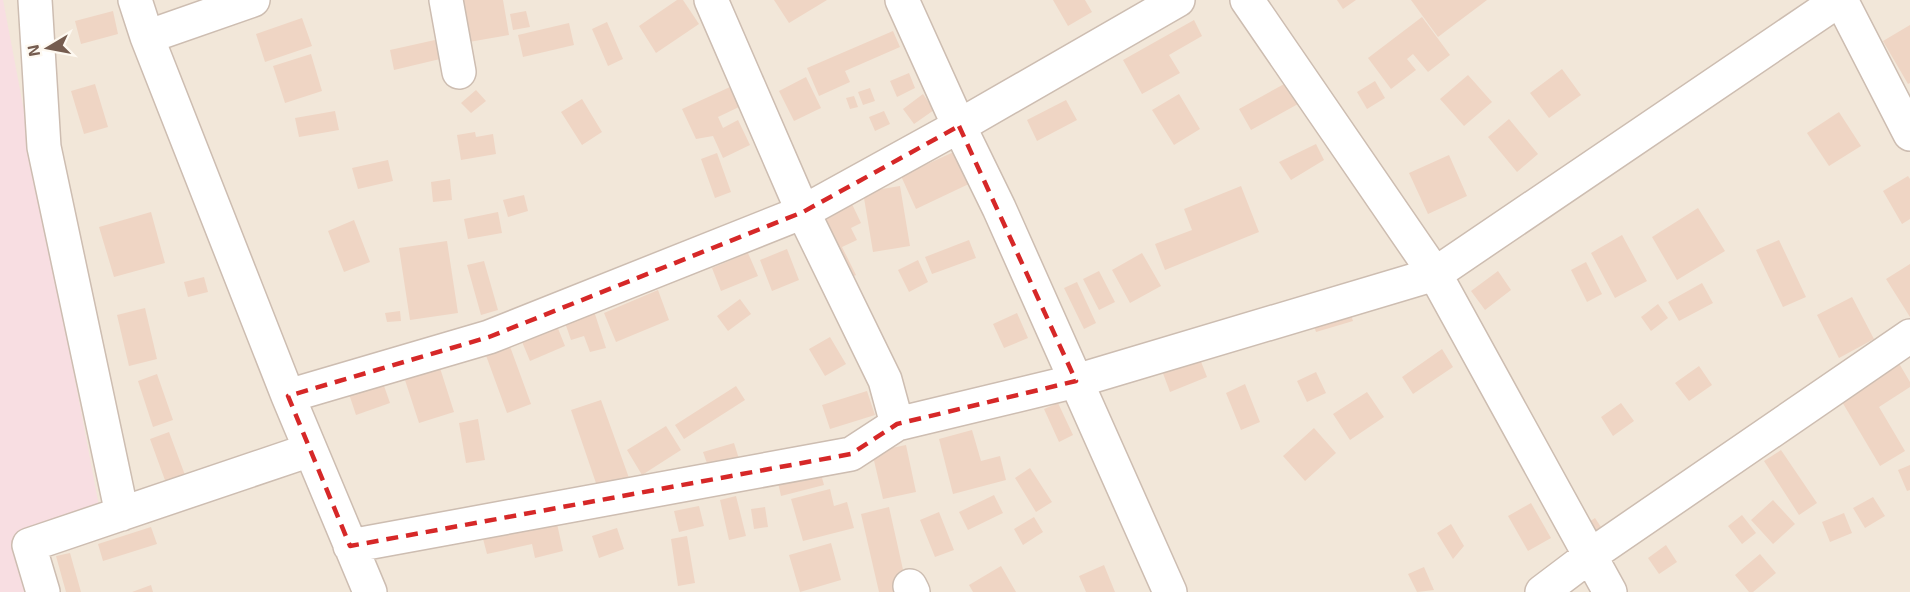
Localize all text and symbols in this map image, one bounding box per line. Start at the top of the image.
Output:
north arrow [18,18,78,78]
text: N [22,43,43,58]

